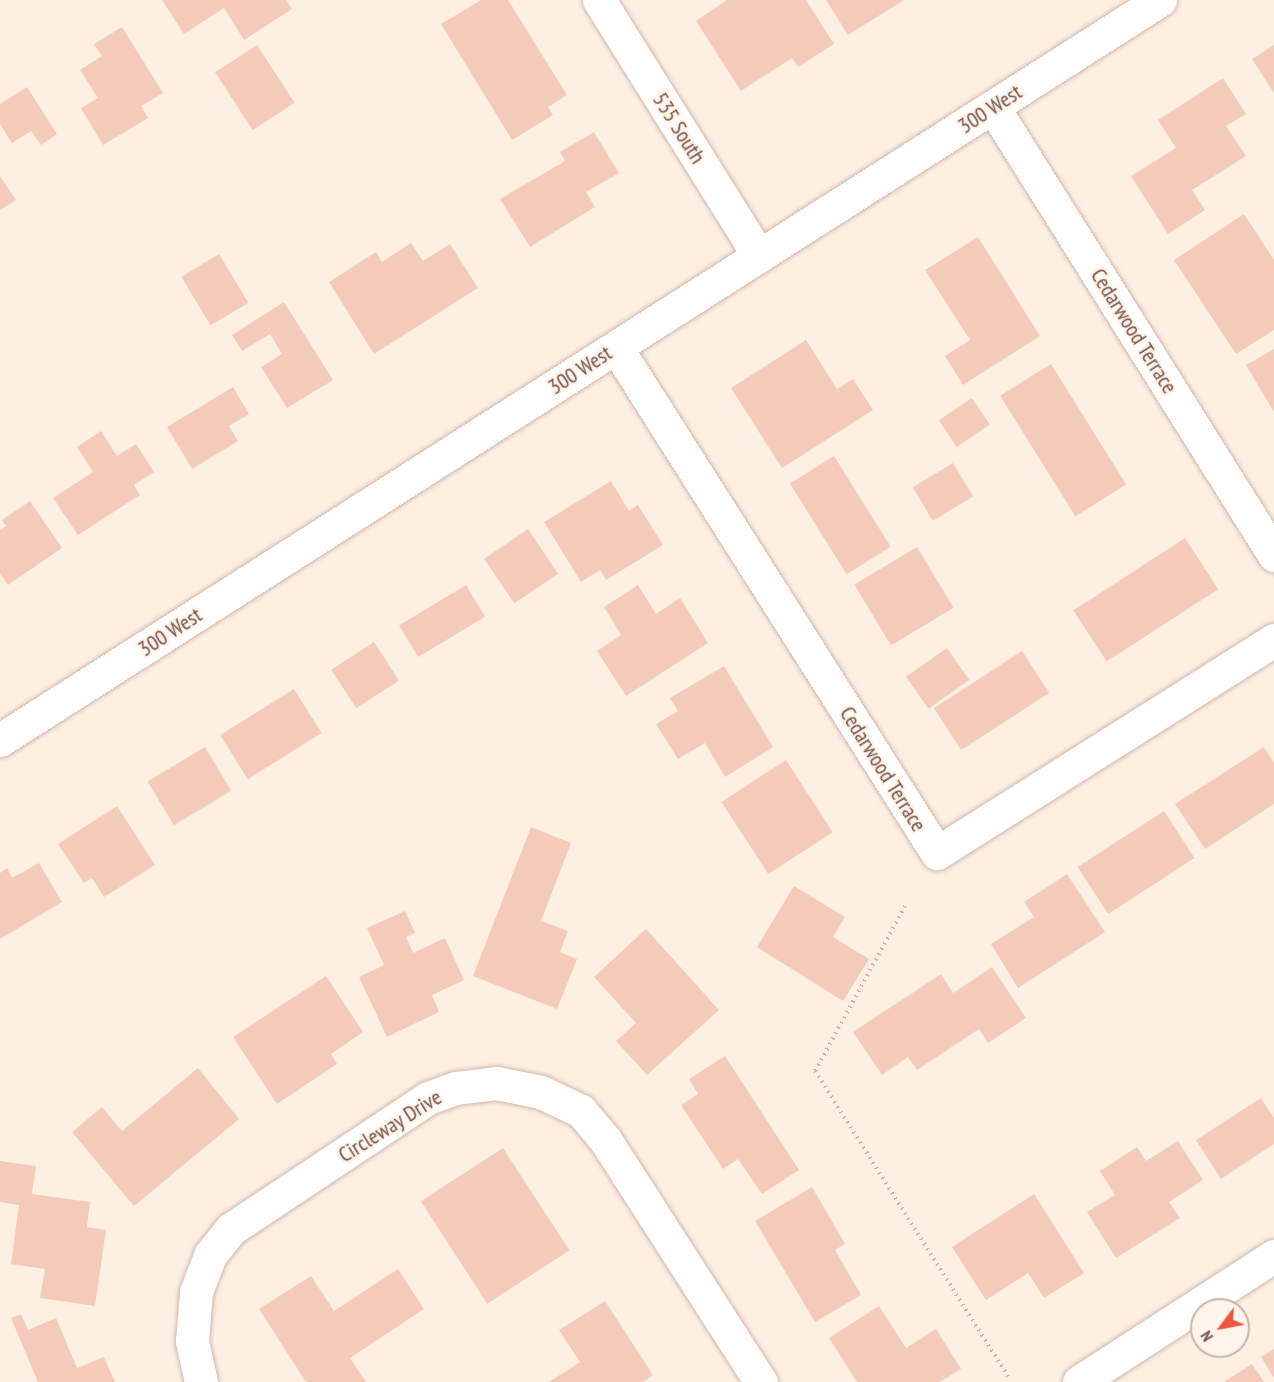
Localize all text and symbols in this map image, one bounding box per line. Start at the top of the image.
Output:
street label: 300 West [953,79,1027,139]
street label: 535 South [647,88,711,168]
street label: Cedarwood Terrace [1085,263,1183,399]
street label: 300 West [543,340,617,400]
street label: 300 West [133,602,207,662]
street label: Cedarwood Terrace [834,701,932,837]
street label: Circleway Drive [333,1084,447,1168]
north arrow [1190,1298,1250,1358]
text: N [1196,1328,1217,1345]

